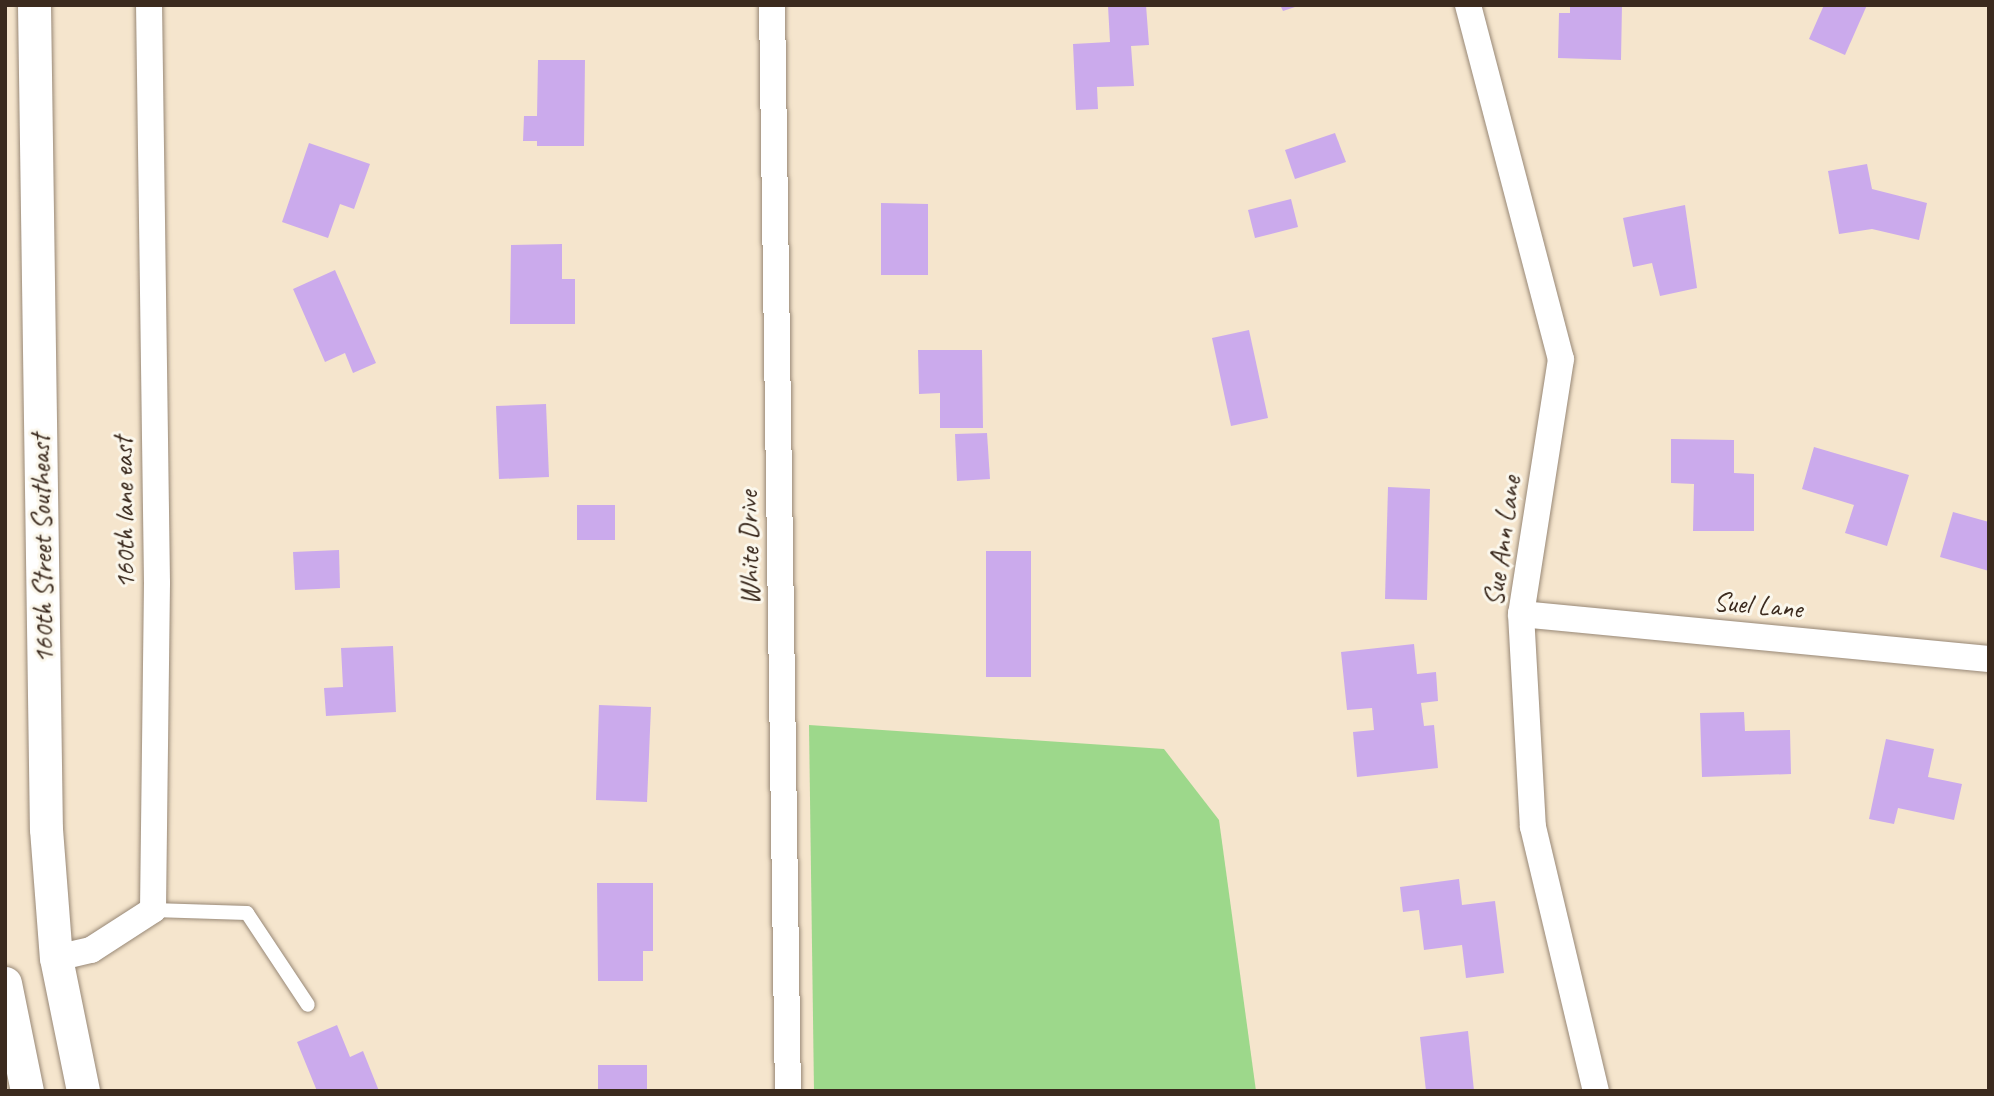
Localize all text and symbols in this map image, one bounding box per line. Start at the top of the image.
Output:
street label: 160th Street Southeast [23,434,61,664]
street label: 160th lane east [106,437,142,589]
street label: Sue Ann Lane [1476,474,1528,608]
street label: White Drive [731,490,767,606]
street label: Suel Lane [1712,584,1804,626]

